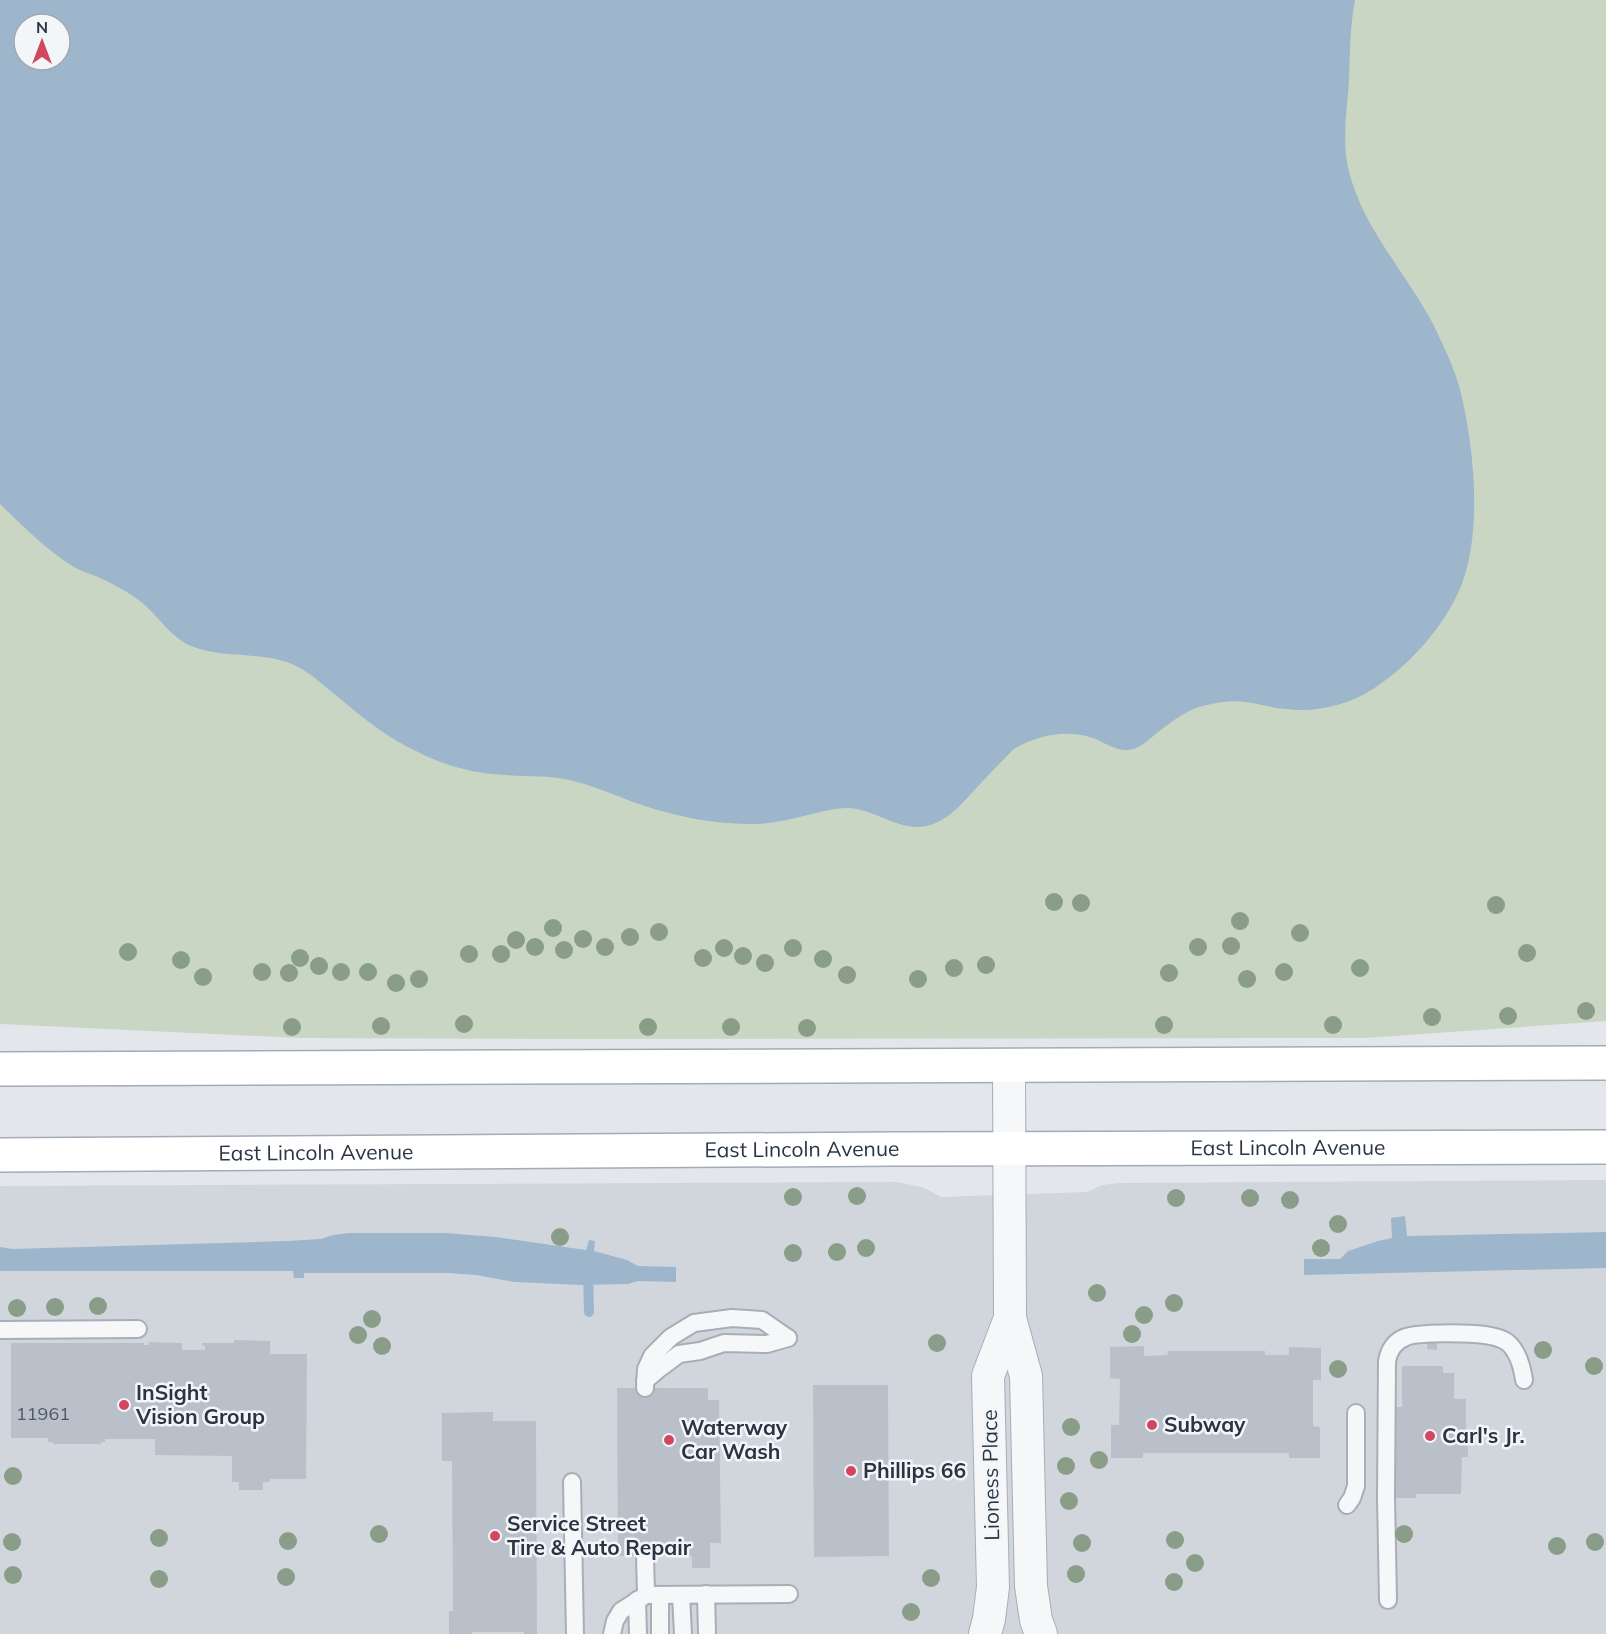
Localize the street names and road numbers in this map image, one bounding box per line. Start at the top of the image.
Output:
street label: East Lincoln Avenue [1190,1134,1385,1160]
street label: East Lincoln Avenue [704,1135,900,1162]
street label: East Lincoln Avenue [218,1138,414,1166]
street label: Lioness Place [976,1409,1004,1541]

